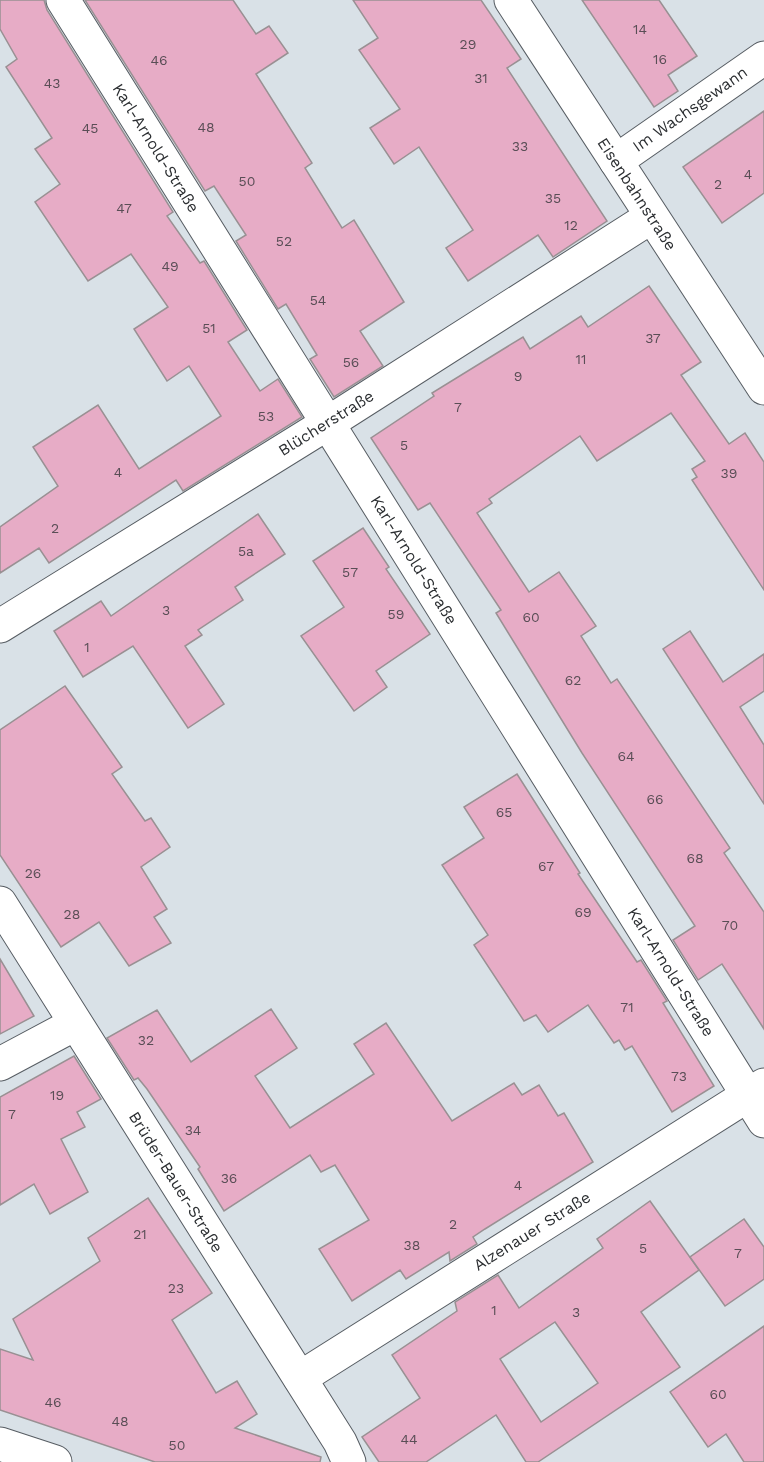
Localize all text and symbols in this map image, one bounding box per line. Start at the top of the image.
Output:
house number: 14 [633,21,647,37]
house number: 29 [460,36,476,52]
house number: 16 [653,51,667,67]
house number: 46 [150,52,168,68]
street label: Im Wachsgewann [629,62,751,156]
house number: 31 [474,70,488,86]
house number: 43 [44,75,60,91]
street label: Karl-Arnold-Straße [109,80,203,216]
house number: 48 [197,119,215,135]
house number: 45 [82,120,98,136]
street label: Eisenbahnstraße [593,134,681,254]
house number: 33 [512,138,528,154]
house number: 4 [744,166,752,182]
house number: 50 [239,173,255,189]
house number: 2 [714,176,722,192]
house number: 35 [545,190,561,206]
house number: 47 [116,200,132,216]
house number: 12 [564,217,578,233]
house number: 52 [276,233,292,249]
house number: 49 [161,258,179,274]
house number: 54 [310,292,326,308]
house number: 51 [202,320,216,336]
house number: 37 [645,330,661,346]
house number: 11 [576,351,586,367]
house number: 56 [343,354,359,370]
house number: 9 [514,368,522,384]
street label: Blücherstraße [275,386,377,460]
house number: 7 [454,399,462,415]
house number: 53 [258,408,274,424]
house number: 5 [400,437,408,453]
house number: 4 [114,464,122,480]
house number: 39 [721,465,737,481]
street label: Karl-Arnold-Straße [367,492,461,628]
house number: 2 [51,520,59,536]
house number: 5a [238,543,254,559]
house number: 57 [342,564,358,580]
house number: 3 [162,602,170,618]
house number: 59 [388,606,404,622]
house number: 60 [522,609,540,625]
house number: 1 [84,639,90,655]
house number: 62 [565,672,581,688]
house number: 64 [617,748,635,764]
house number: 66 [646,791,664,807]
house number: 65 [496,804,512,820]
house number: 68 [686,850,704,866]
house number: 67 [538,858,554,874]
house number: 26 [25,865,41,881]
house number: 69 [574,904,592,920]
street label: Karl-Arnold-Straße [624,904,718,1040]
house number: 28 [64,906,80,922]
house number: 70 [722,917,738,933]
house number: 71 [620,999,634,1015]
house number: 32 [138,1032,154,1048]
house number: 73 [671,1068,687,1084]
house number: 19 [50,1087,64,1103]
house number: 7 [8,1106,16,1122]
street label: Brüder-Bauer-Straße [125,1108,227,1256]
house number: 34 [185,1122,201,1138]
house number: 36 [221,1170,237,1186]
house number: 4 [514,1177,522,1193]
street label: Alzenauer Straße [470,1187,594,1275]
house number: 2 [449,1216,457,1232]
house number: 21 [133,1226,147,1242]
house number: 38 [404,1237,420,1253]
house number: 5 [639,1240,647,1256]
house number: 7 [734,1245,742,1261]
house number: 23 [168,1280,184,1296]
house number: 1 [491,1302,497,1318]
house number: 3 [572,1304,580,1320]
house number: 60 [709,1386,727,1402]
house number: 46 [44,1394,62,1410]
house number: 48 [111,1413,129,1429]
house number: 44 [400,1431,418,1447]
house number: 50 [169,1437,185,1453]

